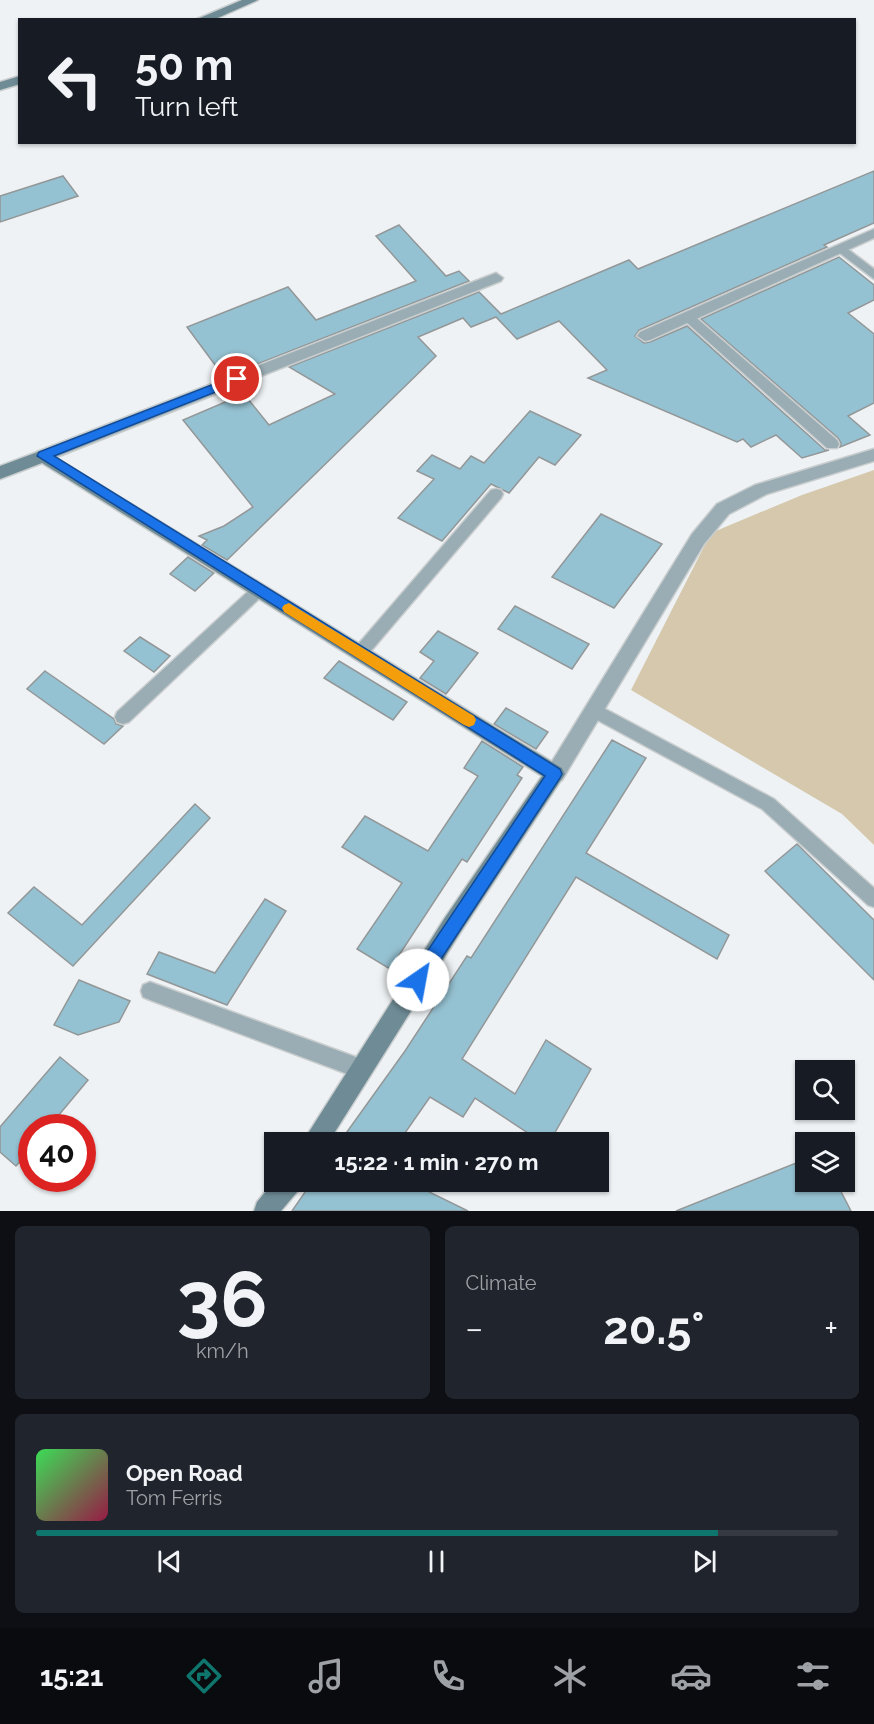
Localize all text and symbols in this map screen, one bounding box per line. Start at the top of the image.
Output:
text: 50 m [135,41,233,90]
icon: left [36,42,114,120]
text: Turn left [135,91,238,122]
pin [211,353,262,404]
icon: arrive [220,362,253,395]
position arrow [386,948,450,1012]
map controls [795,1060,855,1192]
button: search [795,1060,855,1120]
speed limit sign: 40 [18,1114,96,1192]
button: layers [795,1132,855,1192]
text: 15:22 · 1 min · 270 m [335,1149,538,1175]
text: 36 [177,1254,268,1345]
text: Climate [466,1271,537,1295]
text: 20.5° [603,1302,704,1355]
text: − [466,1309,483,1348]
text: + [824,1309,838,1348]
text: km/h [196,1339,249,1363]
text: Open Road [126,1460,243,1486]
text: Tom Ferris [126,1486,222,1510]
icon: previous [153,1545,186,1578]
icon: pause [420,1545,453,1578]
icon: next [688,1545,721,1578]
icon: directions [183,1655,225,1697]
icon: music [305,1655,347,1697]
icon: phone [427,1655,469,1697]
icon: climate [549,1655,591,1697]
icon: car [670,1655,712,1697]
icon: filters [792,1655,834,1697]
text: 15:21 [40,1661,103,1692]

